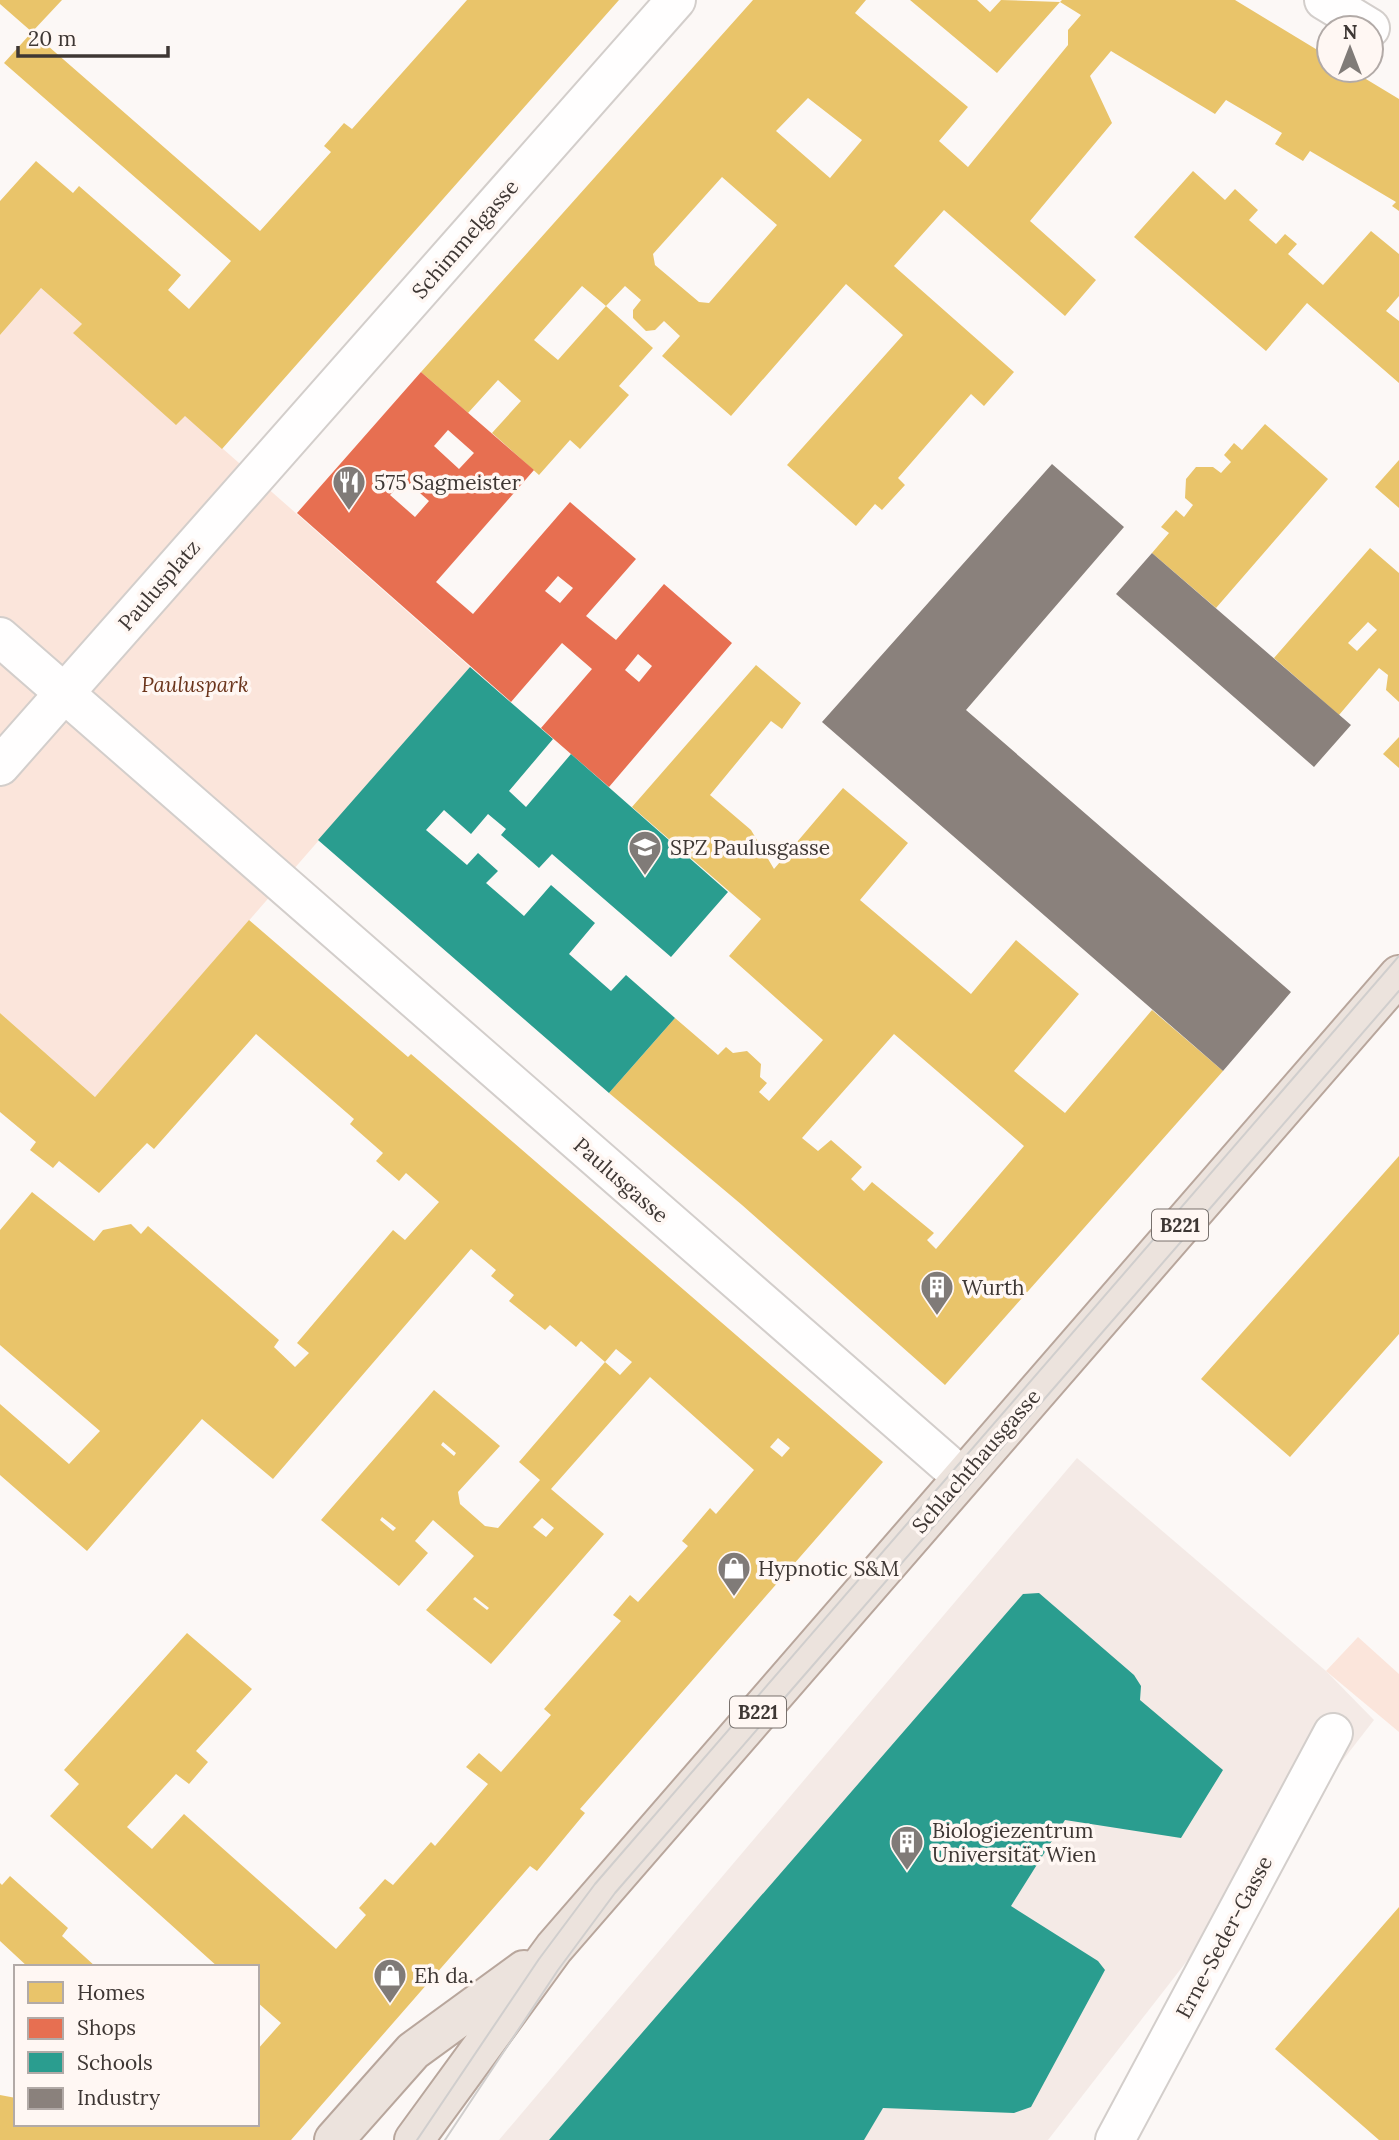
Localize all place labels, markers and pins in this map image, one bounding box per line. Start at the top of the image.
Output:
restaurant icon: 575 Sagmeister [330,463,368,512]
place label: 575 Sagmeister [374,469,521,496]
school or university icon: SPZ Paulusgasse [626,828,664,877]
place label: SPZ Paulusgasse [670,834,830,861]
building icon: Wurth [918,1268,956,1317]
place label: Wurth [962,1274,1025,1301]
shop icon: Hypnotic S&M [715,1549,753,1598]
place label: Hypnotic S&M [758,1555,899,1582]
place label: Biologiezentrum Universität Wien [932,1817,1097,1868]
building icon: Biologiezentrum Universität Wien [888,1823,926,1872]
shop icon: Eh da. [371,1956,409,2005]
place label: Eh da. [414,1962,474,1989]

